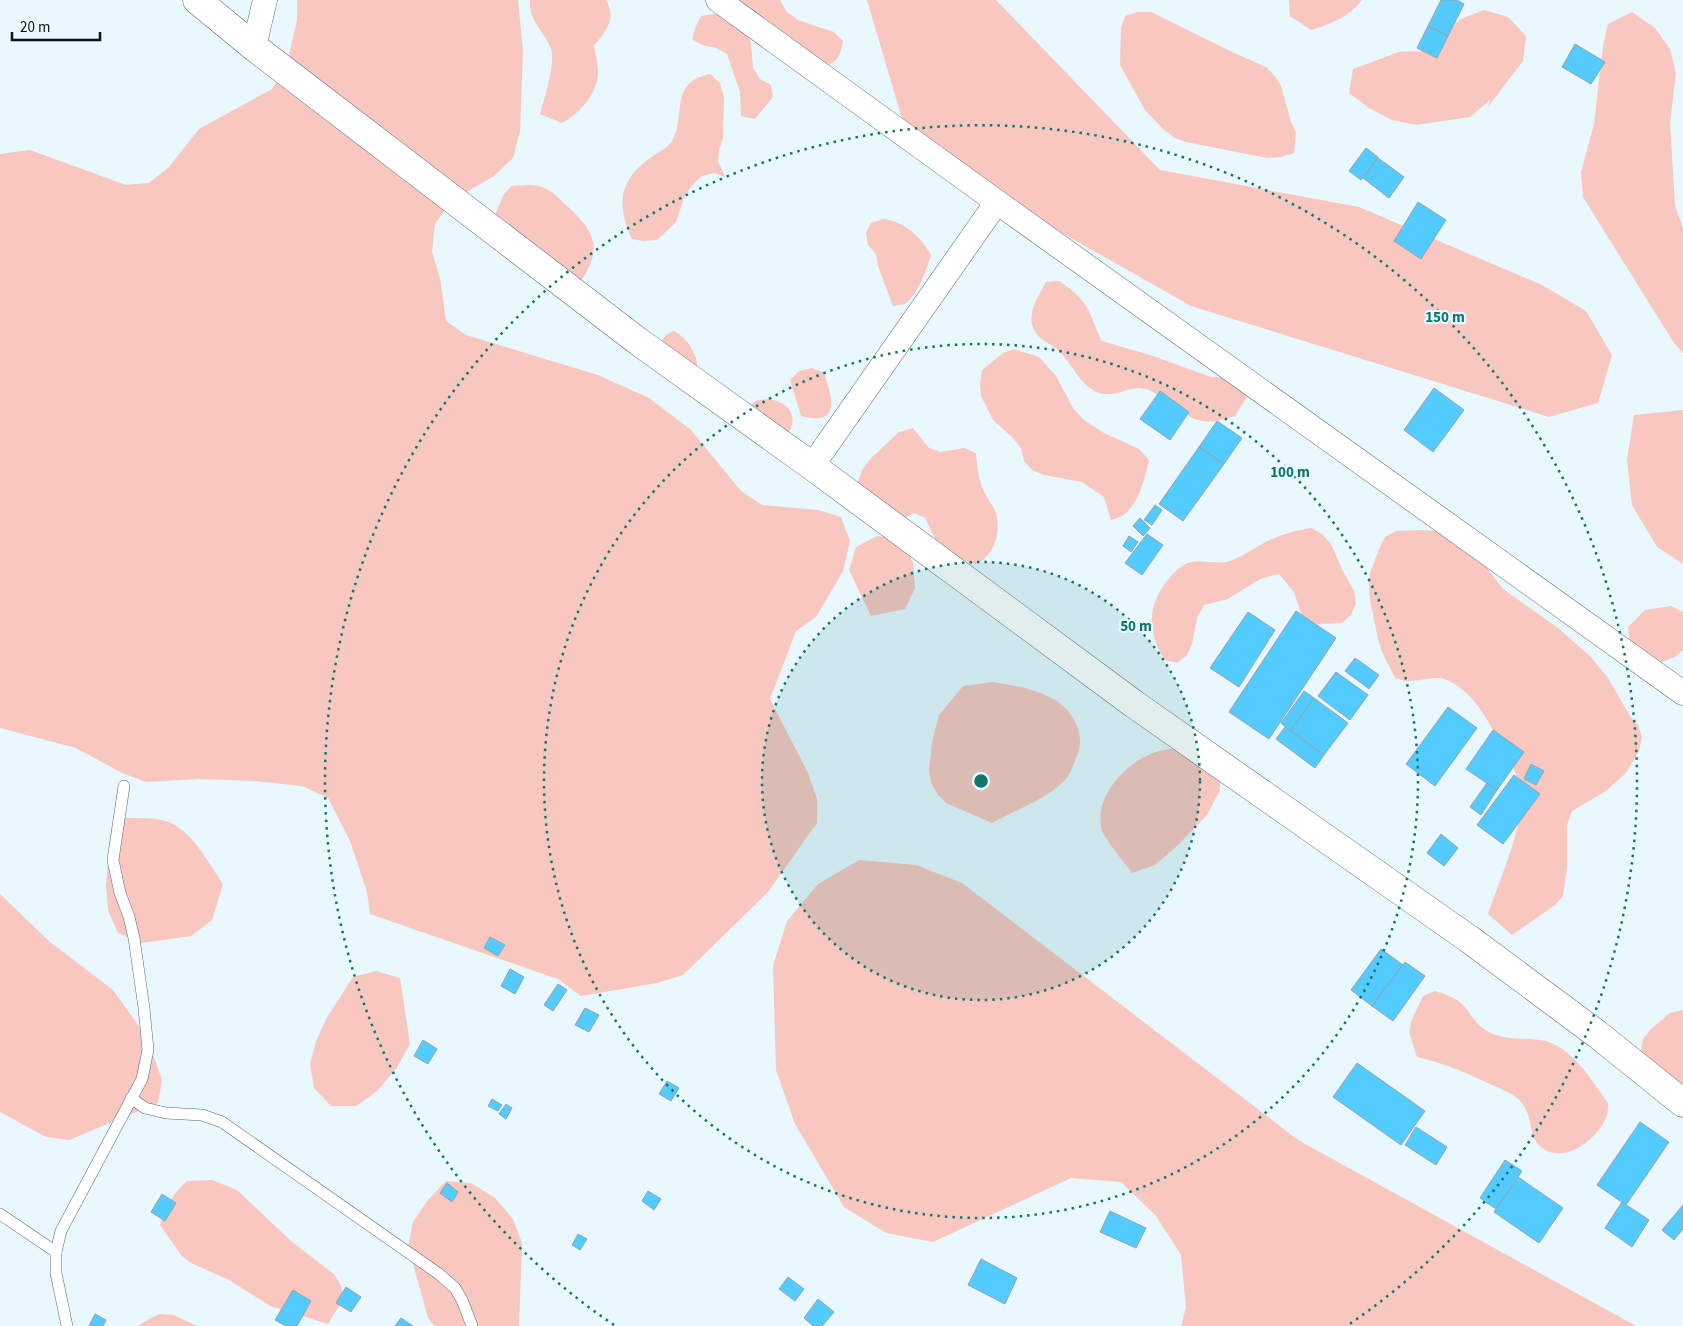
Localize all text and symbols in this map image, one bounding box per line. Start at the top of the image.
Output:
scale bar [12,10,100,42]
text: 20 m [20,17,50,38]
text: 150 m [1425,307,1465,328]
text: 100 m [1270,462,1310,483]
text: 50 m [1120,616,1152,637]
centre of rings [972,772,990,790]

